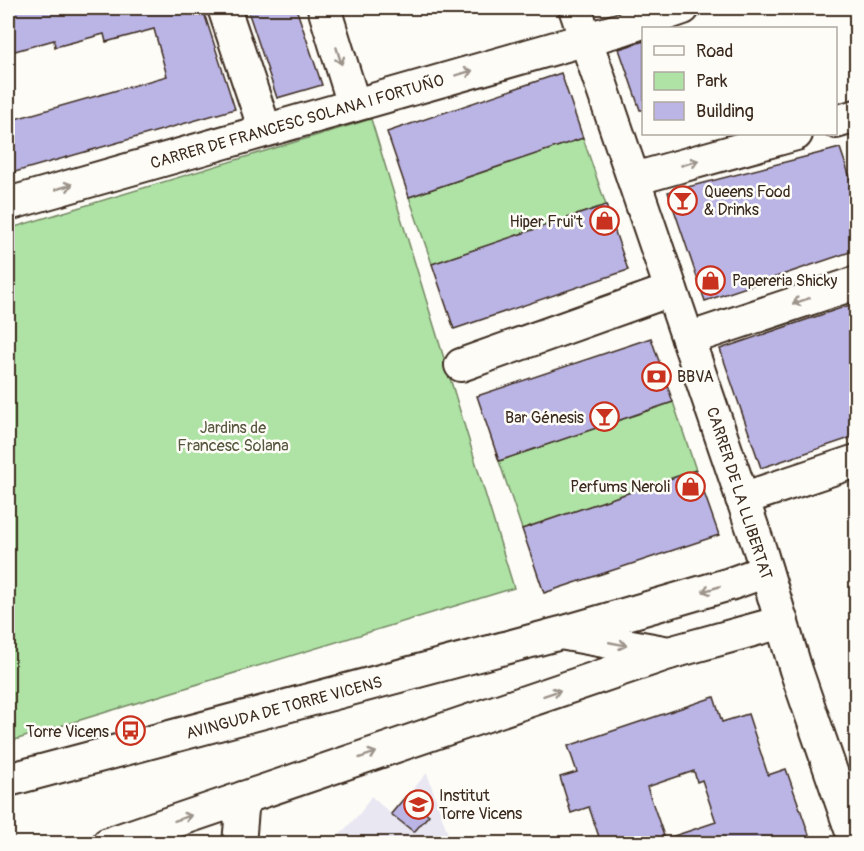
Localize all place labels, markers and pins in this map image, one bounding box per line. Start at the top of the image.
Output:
place label: Queens Food & Drinks [704,182,791,220]
bar icon: Queens Food & Drinks [667,184,699,216]
shop icon: Hiper Frui't [588,205,620,237]
place label: Hiper Frui't [510,212,584,232]
shop icon: Papereria Shicky [695,264,727,296]
place label: Papereria Shicky [732,271,837,291]
bank icon: BBVA [640,360,672,392]
place label: BBVA [677,367,714,387]
bar icon: Bar Génesis [589,401,621,433]
place label: Bar Génesis [505,408,584,428]
shop icon: Perfums Neroli [675,470,707,502]
place label: Perfums Neroli [570,477,670,497]
bus stop icon: Torre Vicens [114,715,146,747]
place label: Torre Vicens [26,722,109,742]
place label: Institut Torre Vicens [439,786,522,824]
school or university icon: Institut Torre Vicens [402,788,434,820]

